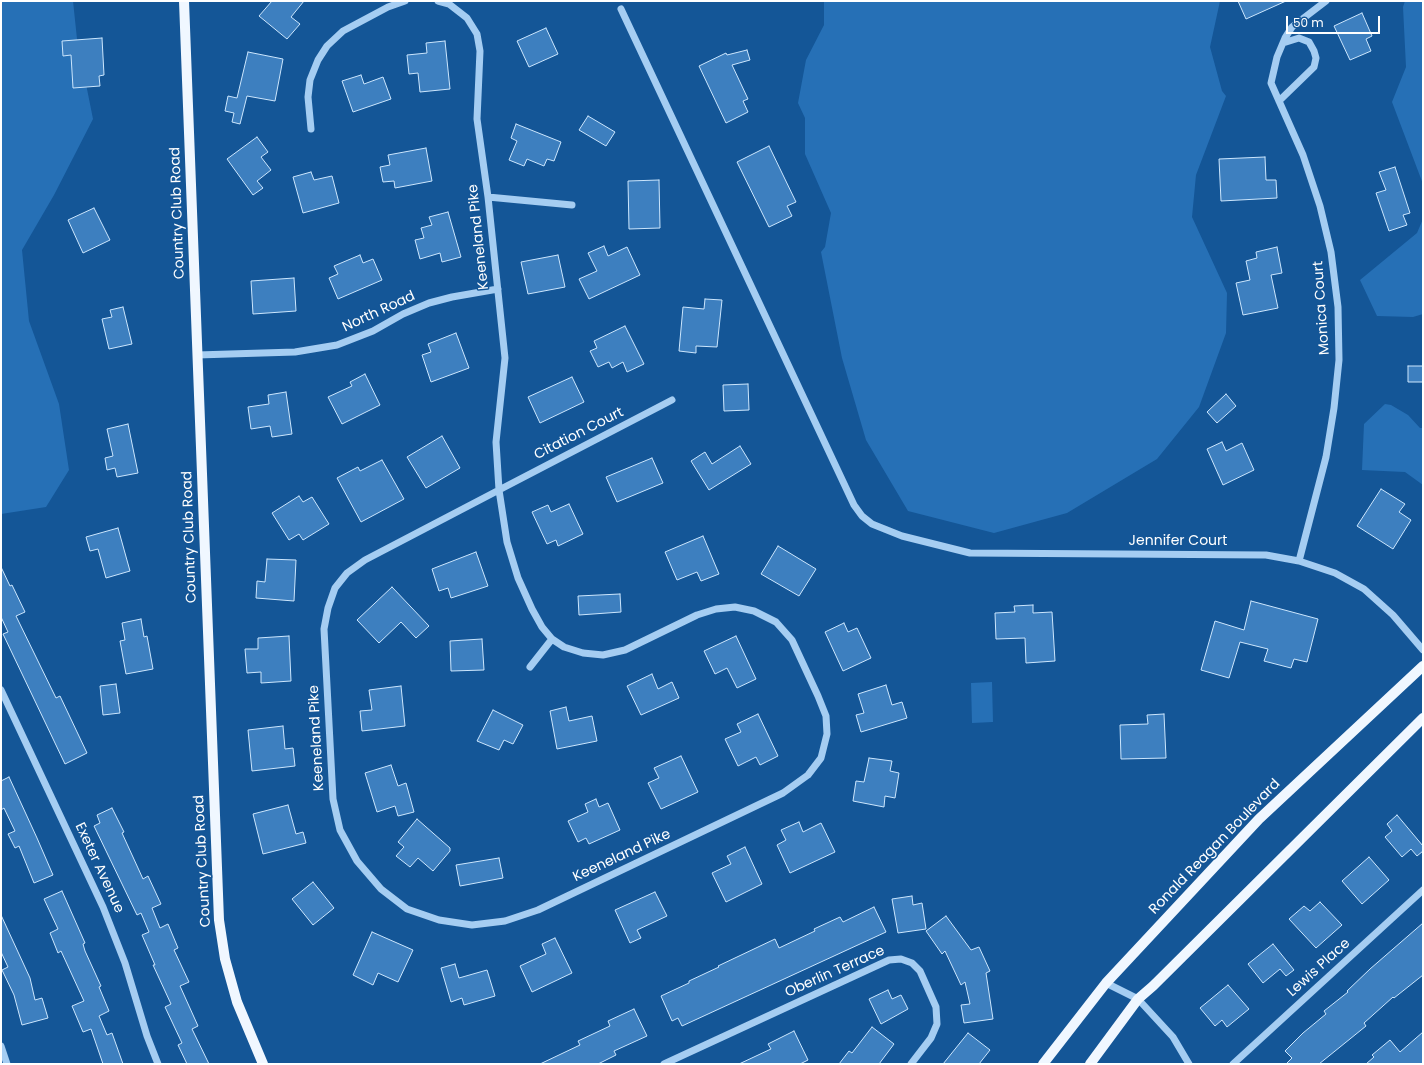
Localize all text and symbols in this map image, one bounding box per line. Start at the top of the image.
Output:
scale bar [1288,8,1382,34]
text: 50 m [1293,14,1324,31]
street label: Country Club Road [167,147,189,279]
street label: Keeneland Pike [465,183,493,291]
street label: Monica Court [1310,260,1334,356]
street label: North Road [340,288,418,336]
street label: Citation Court [532,404,626,464]
street label: Country Club Road [179,471,201,603]
street label: Jennifer Court [1129,533,1227,549]
street label: Keeneland Pike [306,685,328,791]
street label: Ronald Reagan Boulevard [1146,776,1284,918]
street label: Country Club Road [191,794,215,928]
street label: Exeter Avenue [71,820,127,916]
street label: Keeneland Pike [570,826,674,886]
street label: Lewis Place [1284,935,1354,1001]
street label: Oberlin Terrace [783,943,887,1001]

